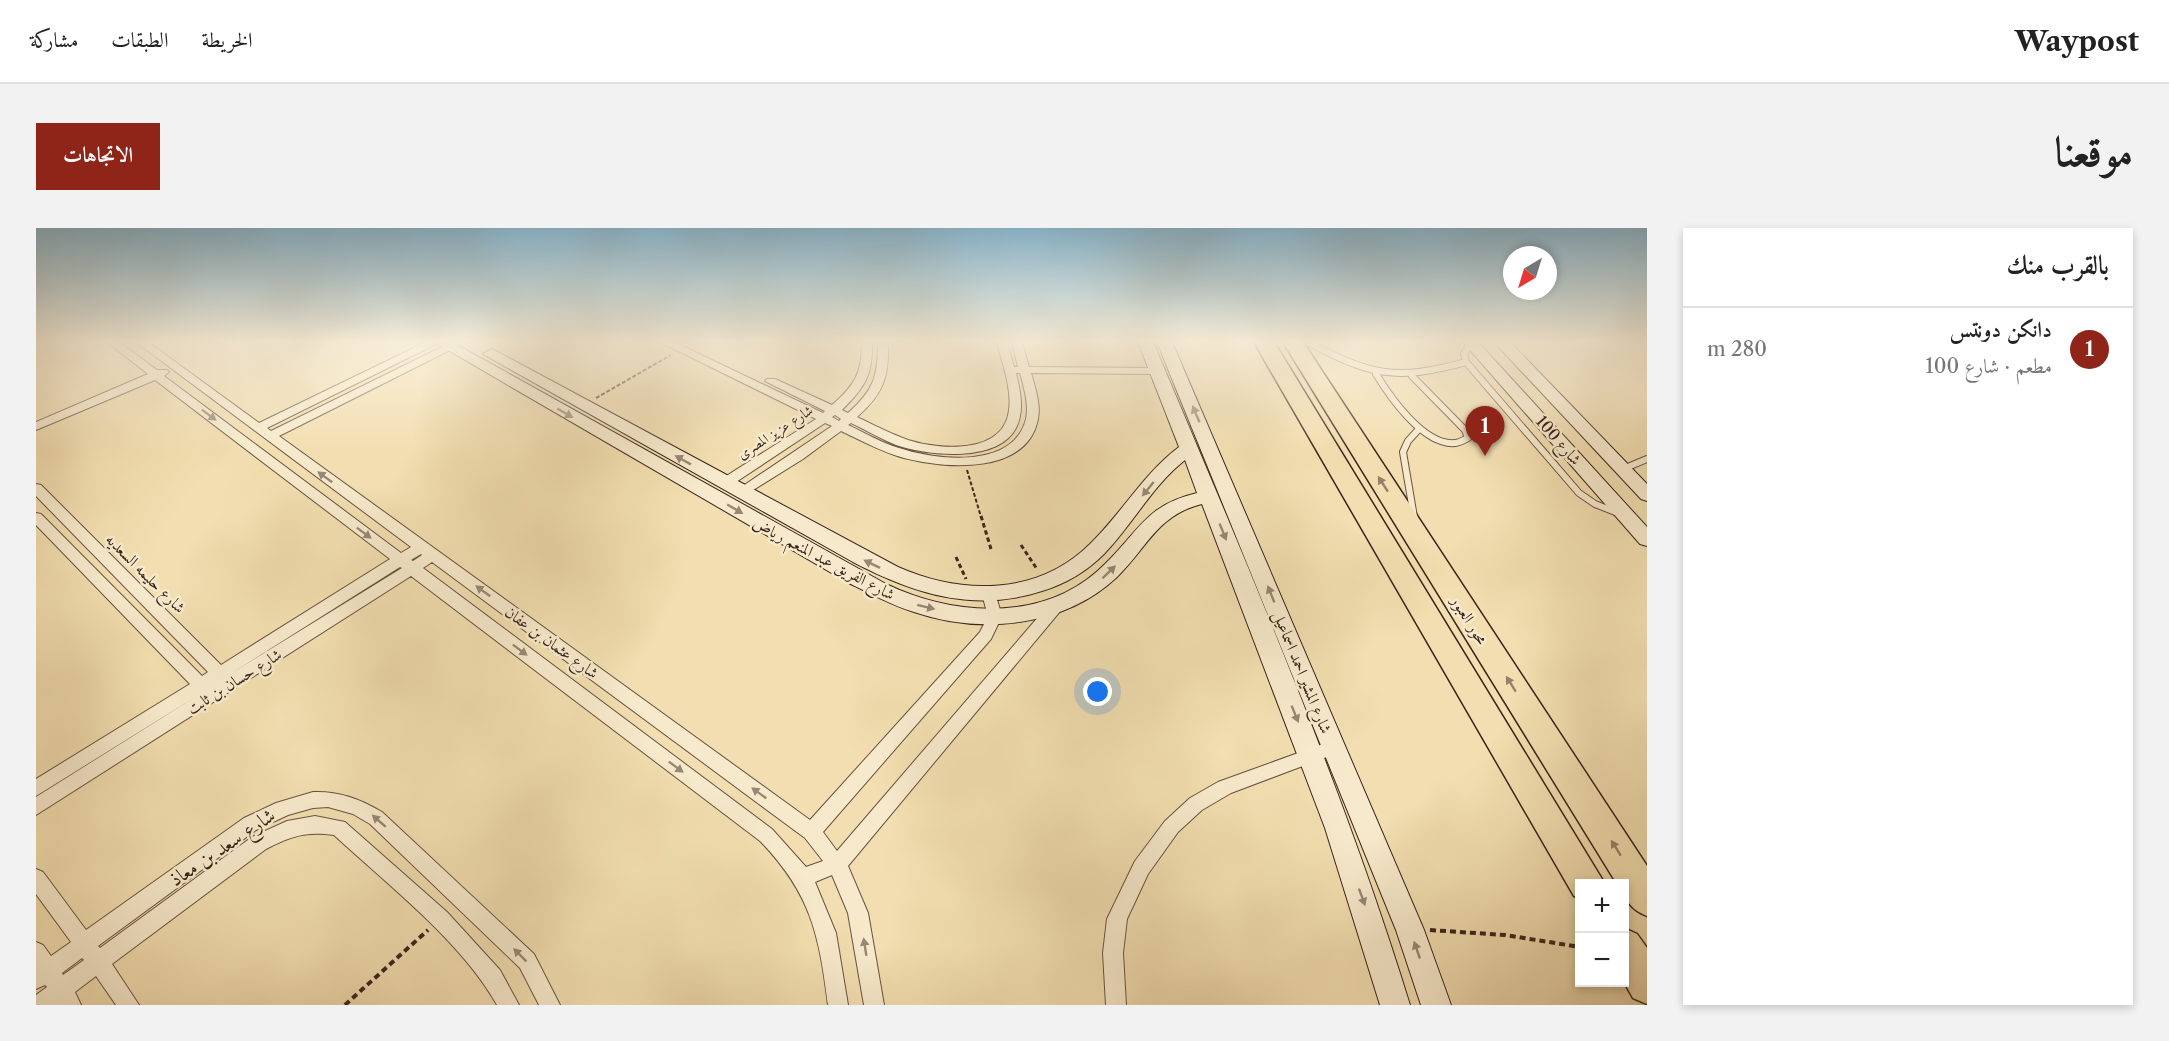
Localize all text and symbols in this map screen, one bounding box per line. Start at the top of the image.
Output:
text: Waypost [2015,24,2139,58]
text: مشاركة [30,27,78,52]
text: الطبقات [111,27,168,52]
text: الخريطة [201,27,253,52]
button: الاتجاهات [36,123,160,190]
text: موقعنا [2055,125,2133,177]
north arrow [1503,246,1557,300]
text: بالقرب منك [2006,249,2109,281]
text: دانكن دونتس [1950,316,2052,343]
text: 280 m [1707,337,1767,361]
text: 1 [2085,337,2094,361]
text: مطعم · شارع 100 [1925,354,2052,378]
street label: شارع عزيز المصرى [734,401,818,466]
one-way arrow [1191,405,1201,423]
pin: 1 [1466,406,1504,456]
one-way arrow [557,407,573,418]
one-way arrow [201,409,216,421]
street label: شارع 100 [1529,411,1586,471]
one-way arrow [674,455,691,465]
one-way arrow [318,471,333,483]
one-way arrow [1378,476,1389,492]
one-way arrow [1142,481,1155,496]
one-way arrow [726,504,743,514]
street label: شارع الفريق عبد المنعم رياض [747,512,899,609]
one-way arrow [1218,524,1228,542]
one-way arrow [356,527,372,540]
street label: شارع حليمه السعديه [99,529,190,620]
one-way arrow [864,559,881,568]
one-way arrow [1102,565,1117,579]
one-way arrow [1266,585,1276,603]
one-way arrow [475,586,490,598]
street label: محور العبور [1445,590,1493,649]
street label: شارع عثمان بن عفان [499,601,603,686]
one-way arrow [917,603,935,613]
street label: شارع المشير احمد اسماعيل [1266,608,1337,738]
street label: شارع حسان بن ثابت [183,644,287,721]
one-way arrow [512,644,527,656]
one-way arrow [1505,676,1516,692]
your location [1083,677,1112,706]
one-way arrow [1291,705,1300,723]
one-way arrow [668,761,684,773]
one-way arrow [751,788,766,800]
street label: شارع سعد بن معاذ [165,803,283,896]
one-way arrow [372,815,387,828]
one-way arrow [1610,840,1621,856]
map controls [1575,879,1629,987]
button: + [1575,879,1629,933]
one-way arrow [1358,888,1368,906]
button: − [1575,933,1629,987]
one-way arrow [861,937,870,956]
one-way arrow [1412,941,1421,959]
one-way arrow [514,949,528,963]

